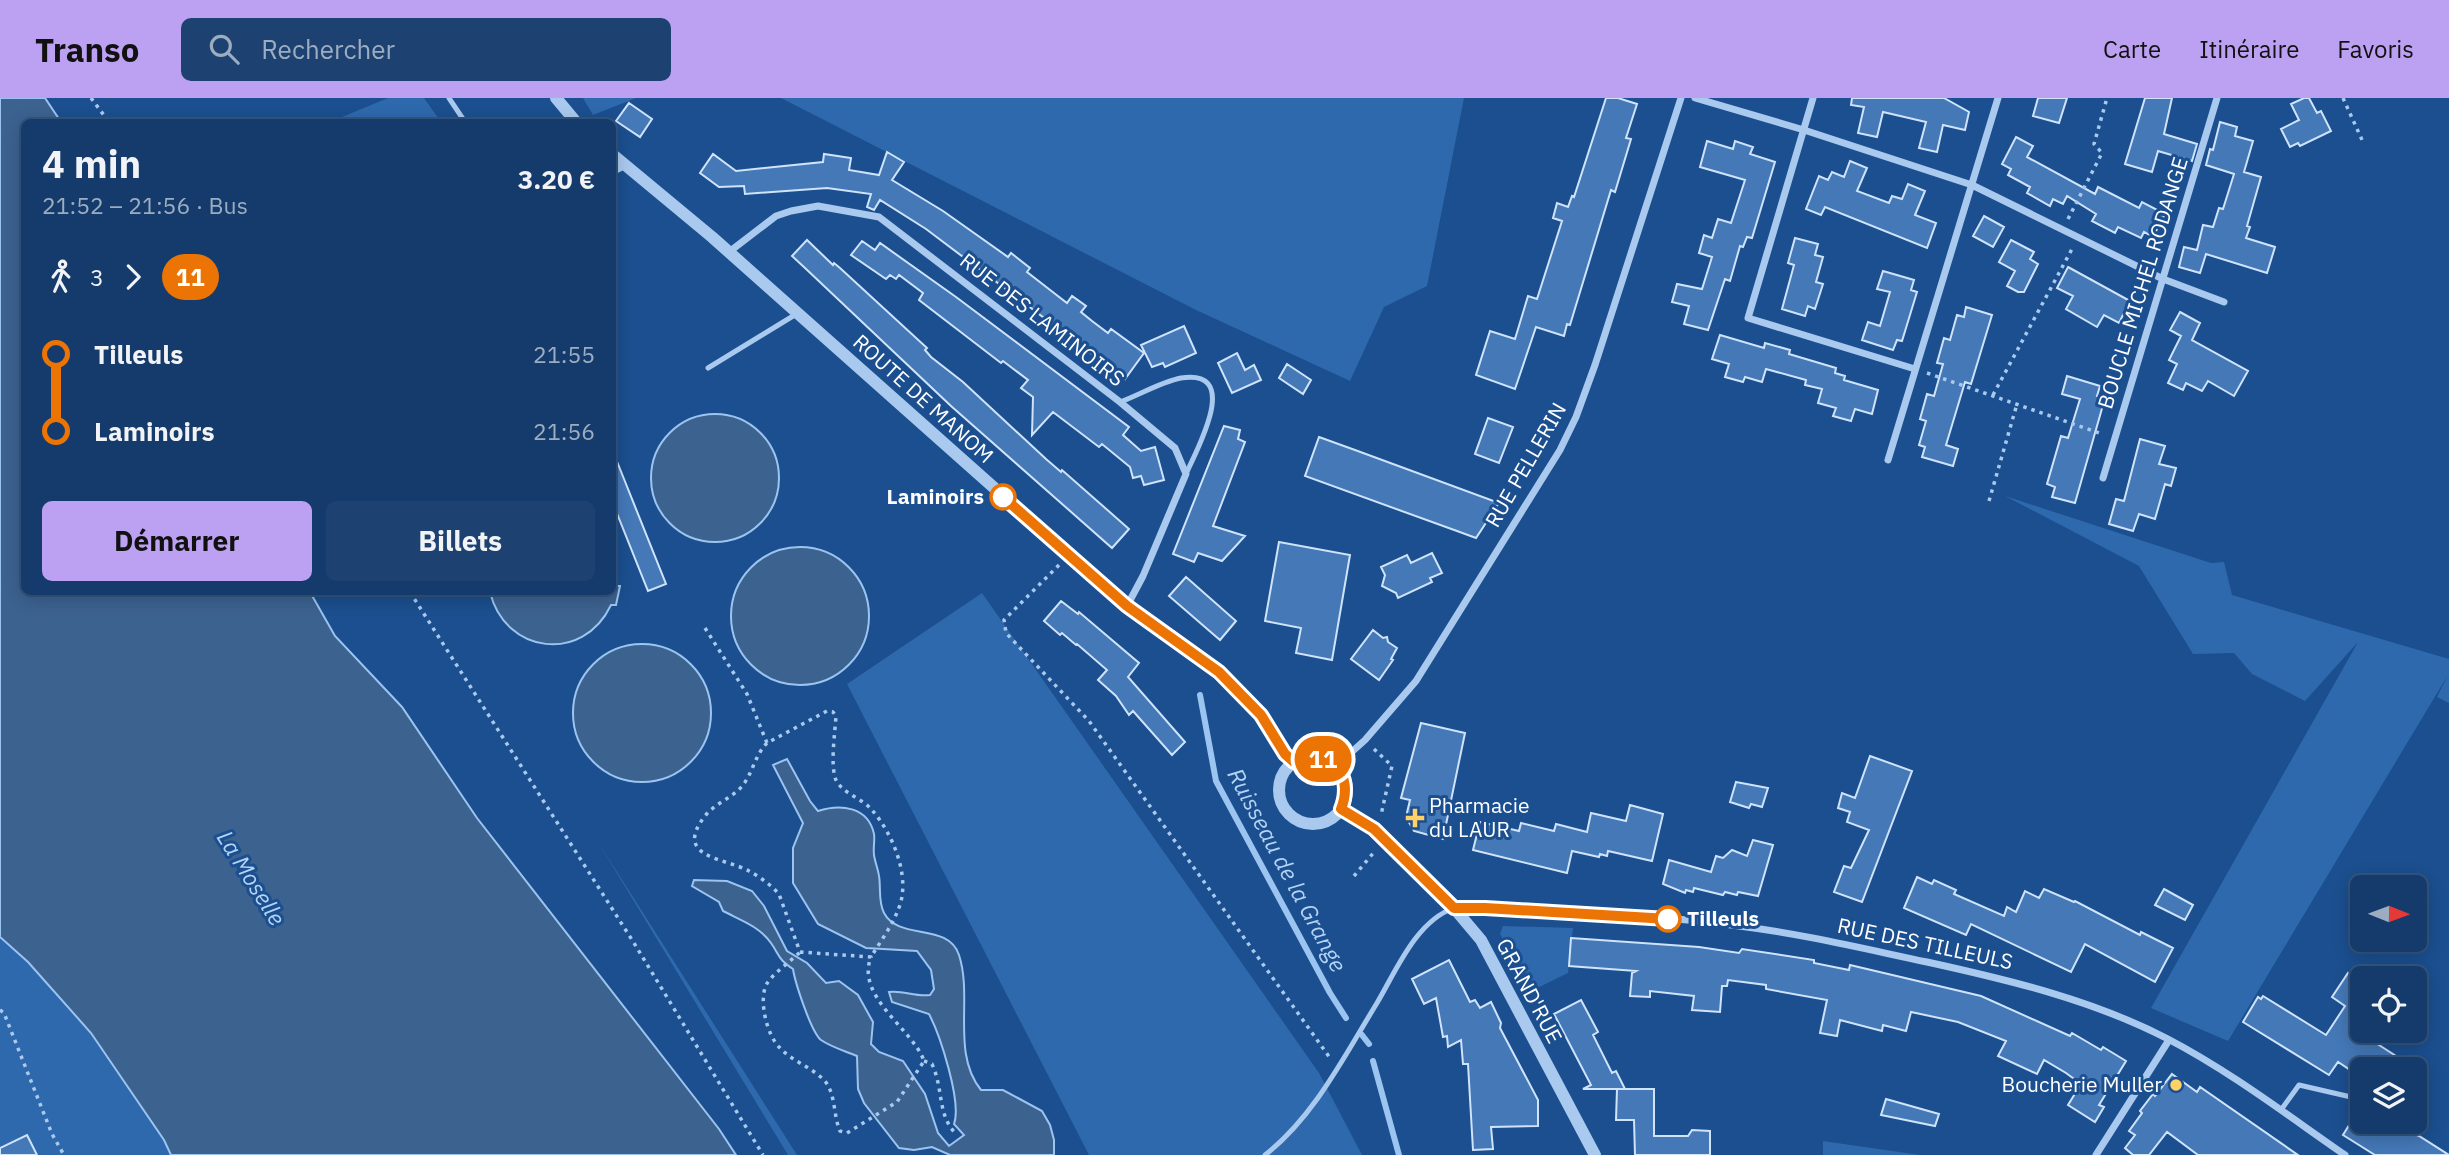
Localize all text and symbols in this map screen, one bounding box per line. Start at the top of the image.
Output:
search box [181,18,671,81]
text: Transo [35,28,139,71]
icon: search [205,30,243,68]
text: Rechercher [261,32,395,66]
text: Carte [2103,33,2161,65]
text: Itinéraire [2199,33,2299,65]
text: Favoris [2337,33,2414,65]
text: 4 min [42,139,141,188]
street label: BOUCLE MICHEL RODANGE [2090,153,2194,412]
text: 3.20 € [518,162,595,196]
text: 21:52 – 21:56 · Bus [42,190,248,220]
street label: RUE DES LAMINOIRS [955,246,1131,392]
icon: walk [42,258,80,296]
icon: forward [114,258,152,296]
text: 11 [176,261,205,293]
text: 3 [90,262,104,292]
street label: ROUTE DE MANOM [847,328,1000,469]
text: Tilleuls [94,337,183,371]
text: 21:55 [533,339,595,369]
street label: RUE PELLERIN [1478,397,1572,532]
text: Laminoirs [94,414,215,448]
text: 21:56 [533,416,595,446]
place label: Laminoirs [887,482,984,510]
marker: Laminoirs [990,484,1016,510]
button: Démarrer [42,501,312,581]
button: Billets [326,501,595,581]
line badge: 11 [1292,736,1354,782]
text: 11 [1309,743,1337,775]
water label: Ruisseau de la Grange [1221,762,1354,977]
place label: Pharmacie du LAUR [1429,791,1529,843]
marker: Pharmacie du LAUR [1407,810,1423,826]
water label: La Moselle [211,824,293,931]
north arrow [2350,875,2427,952]
map controls [2350,875,2427,1134]
place label: Tilleuls [1687,904,1759,932]
marker: Tilleuls [1655,906,1681,932]
street label: RUE DES TILLEULS [1835,911,2015,975]
street label: GRAND'RUE [1491,933,1569,1048]
button: locate [2350,966,2427,1043]
button: layers [2350,1057,2427,1134]
place label: Boucherie Muller [2002,1070,2162,1098]
marker: Boucherie Muller [2168,1077,2184,1093]

